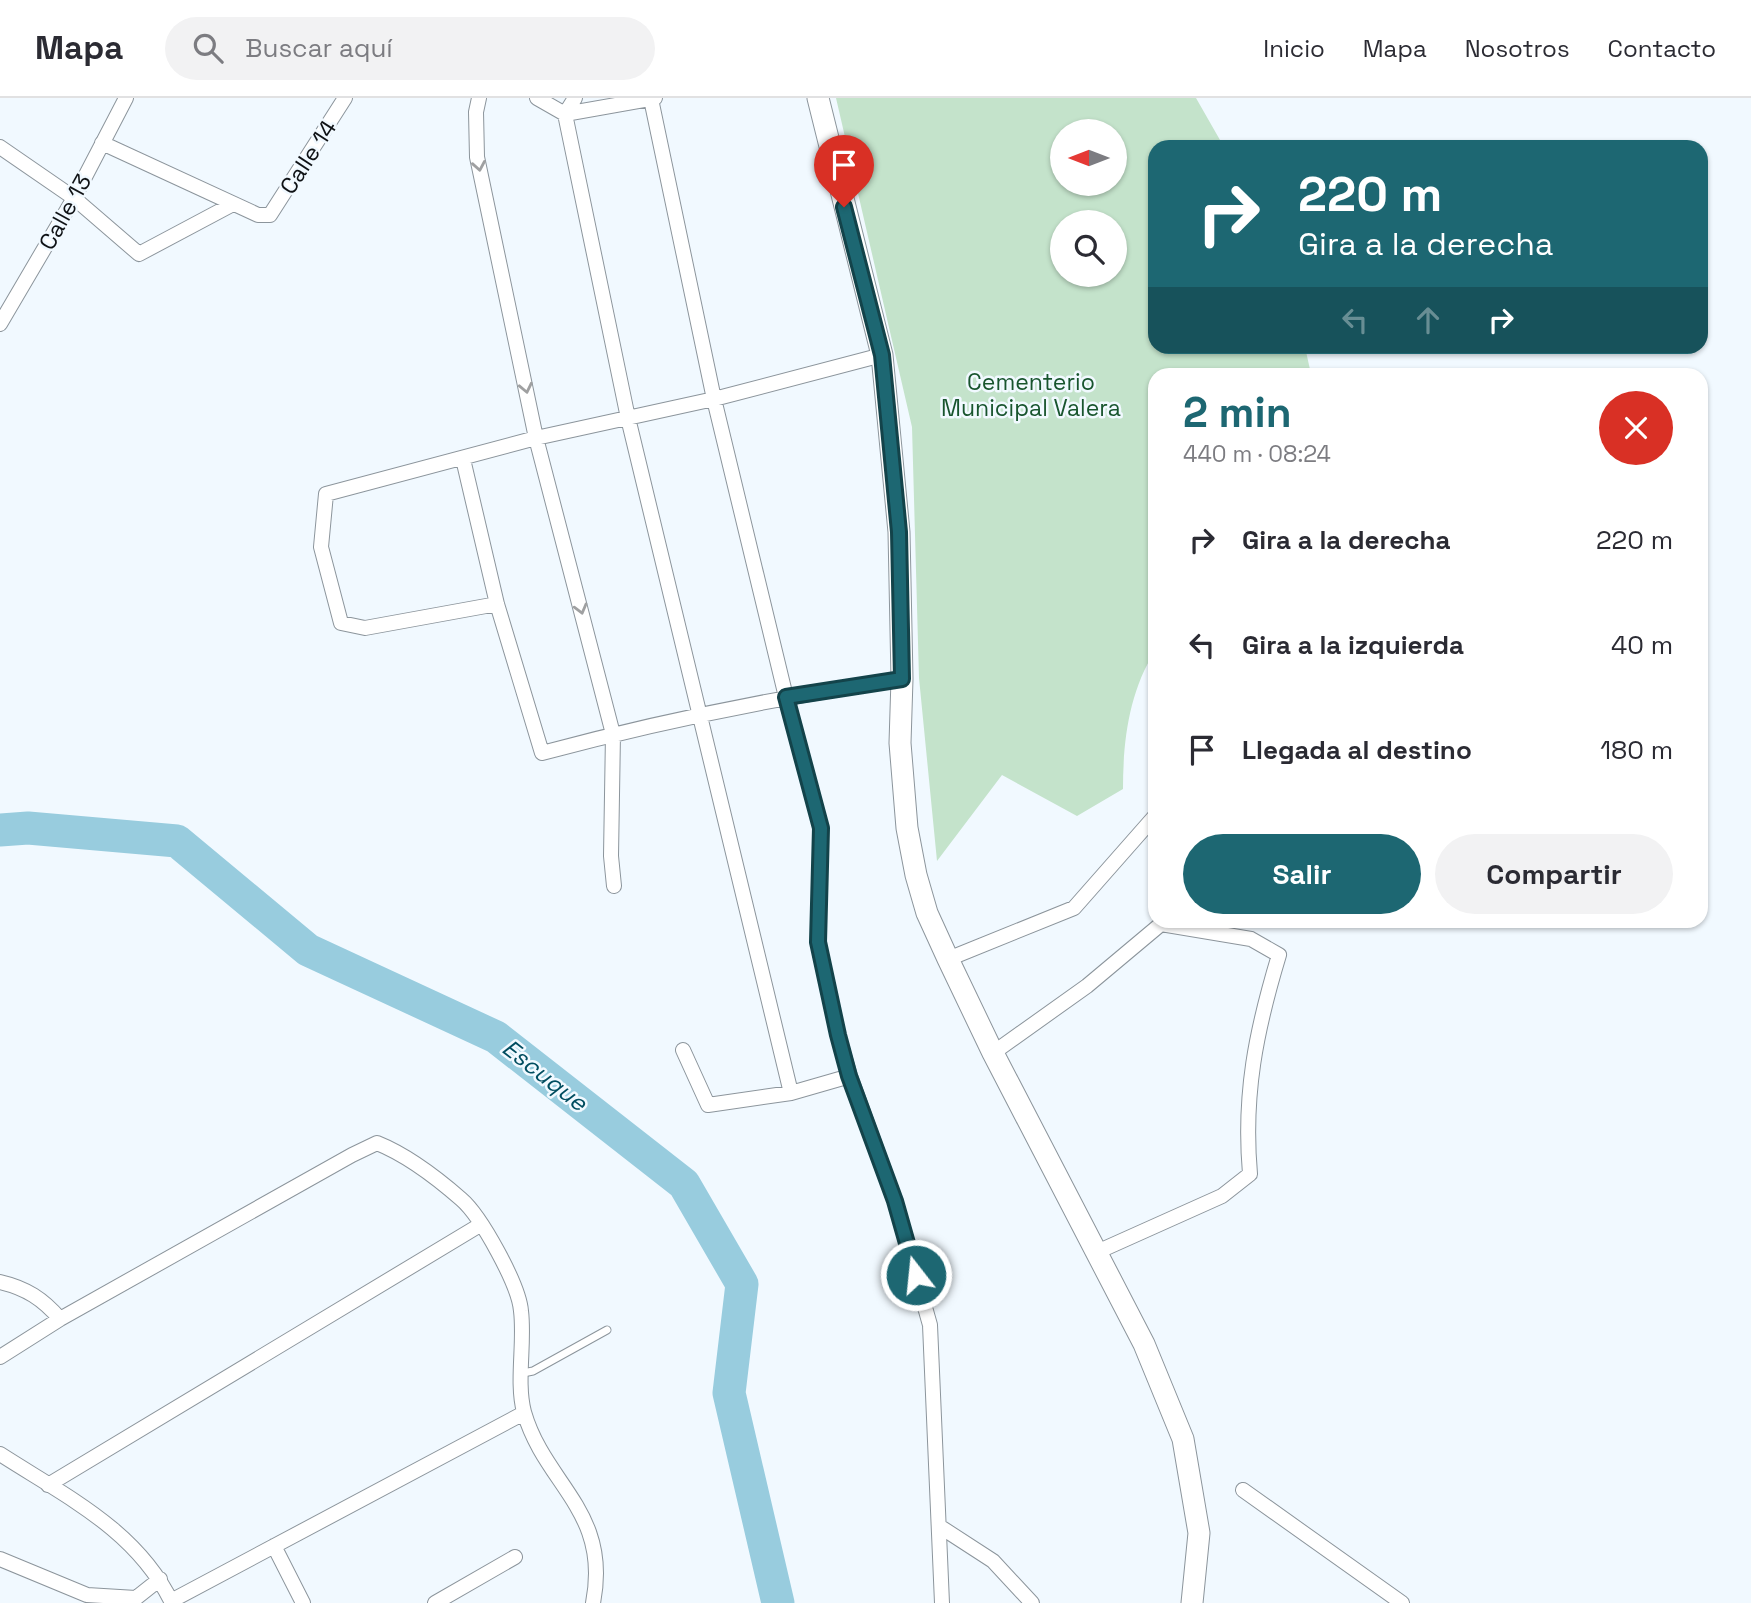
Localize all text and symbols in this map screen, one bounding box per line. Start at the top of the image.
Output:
search box [165,17,655,80]
text: Mapa [35,27,123,69]
icon: search [189,29,227,67]
text: Buscar aquí [245,31,393,65]
text: Inicio [1263,33,1325,64]
text: Mapa [1363,33,1427,64]
text: Nosotros [1465,33,1570,64]
text: Contacto [1608,33,1716,64]
street label: Calle 14 [273,114,343,200]
north arrow [1050,119,1127,196]
map controls [1050,119,1127,287]
pin [814,135,874,207]
icon: arrive [825,146,863,184]
one-way arrow [471,160,486,172]
text: 220 m [1298,163,1442,225]
icon: right [1183,168,1274,259]
street label: Calle 13 [32,169,98,255]
button: search [1050,210,1127,287]
text: Gira a la derecha [1298,224,1553,264]
icon: left [1336,301,1374,339]
icon: ahead [1409,301,1447,339]
icon: right [1482,301,1520,339]
park label: Cementerio Municipal Valera [941,367,1121,423]
one-way arrow [517,382,532,394]
text: 2 min [1183,386,1292,439]
button: close [1599,391,1673,465]
text: 440 m · 08:24 [1183,439,1331,469]
icon: right [1183,521,1221,559]
text: Gira a la derecha [1242,523,1451,557]
text: 220 m [1596,523,1673,557]
one-way arrow [573,603,587,615]
icon: left [1183,626,1221,664]
text: Gira a la izquierda [1242,628,1464,662]
text: 40 m [1611,628,1673,662]
icon: arrive [1183,731,1221,769]
text: Llegada al destino [1242,733,1472,767]
text: 180 m [1600,733,1673,767]
button: Salir [1183,834,1421,914]
button: Compartir [1435,834,1673,914]
water label: Escuque [496,1032,594,1118]
position arrow [879,1238,953,1312]

